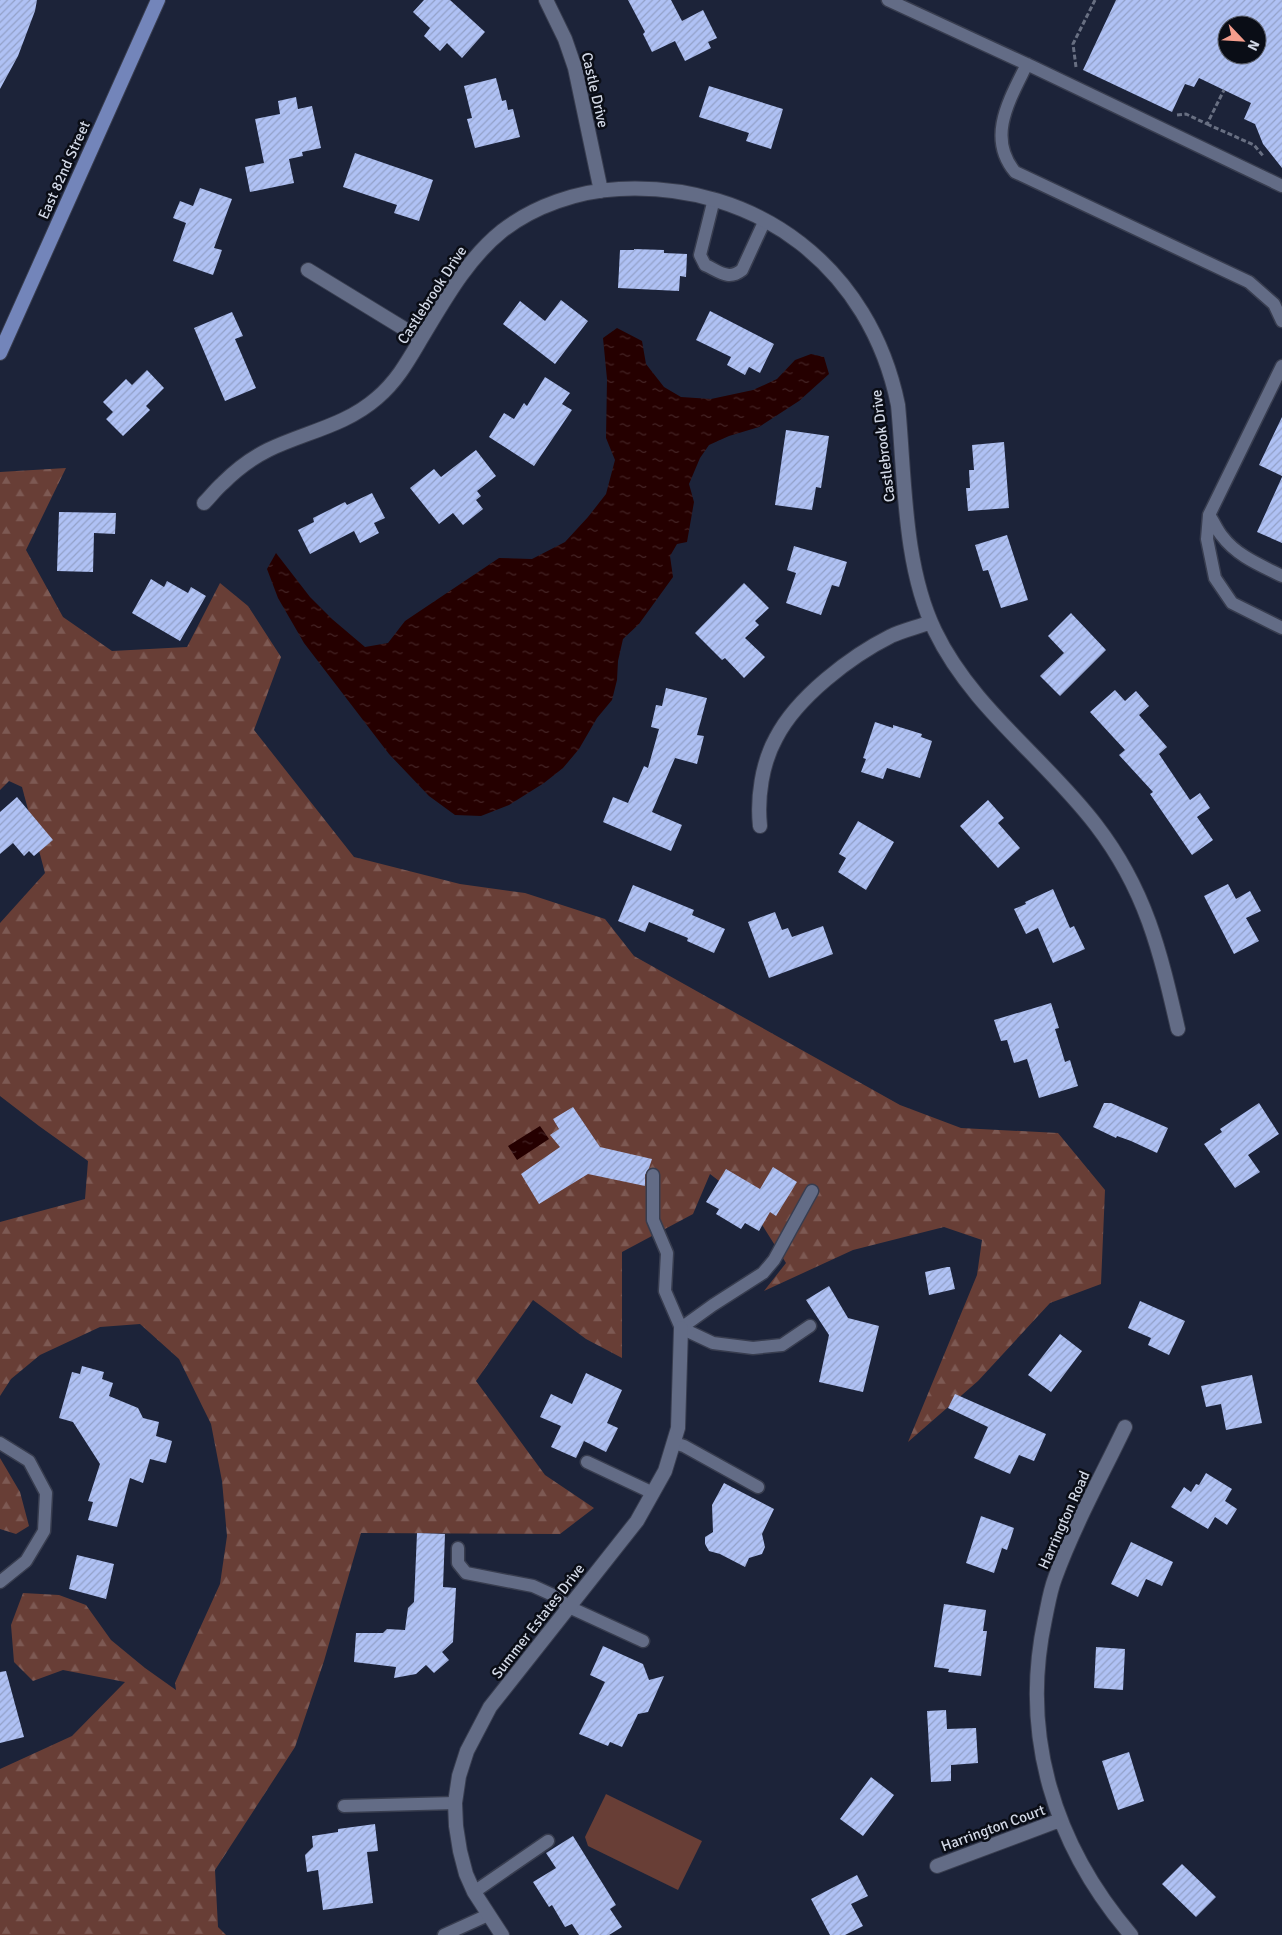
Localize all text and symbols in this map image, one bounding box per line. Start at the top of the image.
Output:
north arrow [1217,15,1267,65]
text: N [1244,37,1263,53]
street label: Castle Drive [578,50,612,130]
street label: East 82nd Street [34,118,94,222]
street label: Castlebrook Drive [394,243,470,347]
street label: Castlebrook Drive [867,389,899,503]
street label: Harrington Road [1034,1468,1094,1572]
street label: Summer Estates Drive [488,1560,588,1682]
street label: Harrington Court [938,1801,1048,1855]

